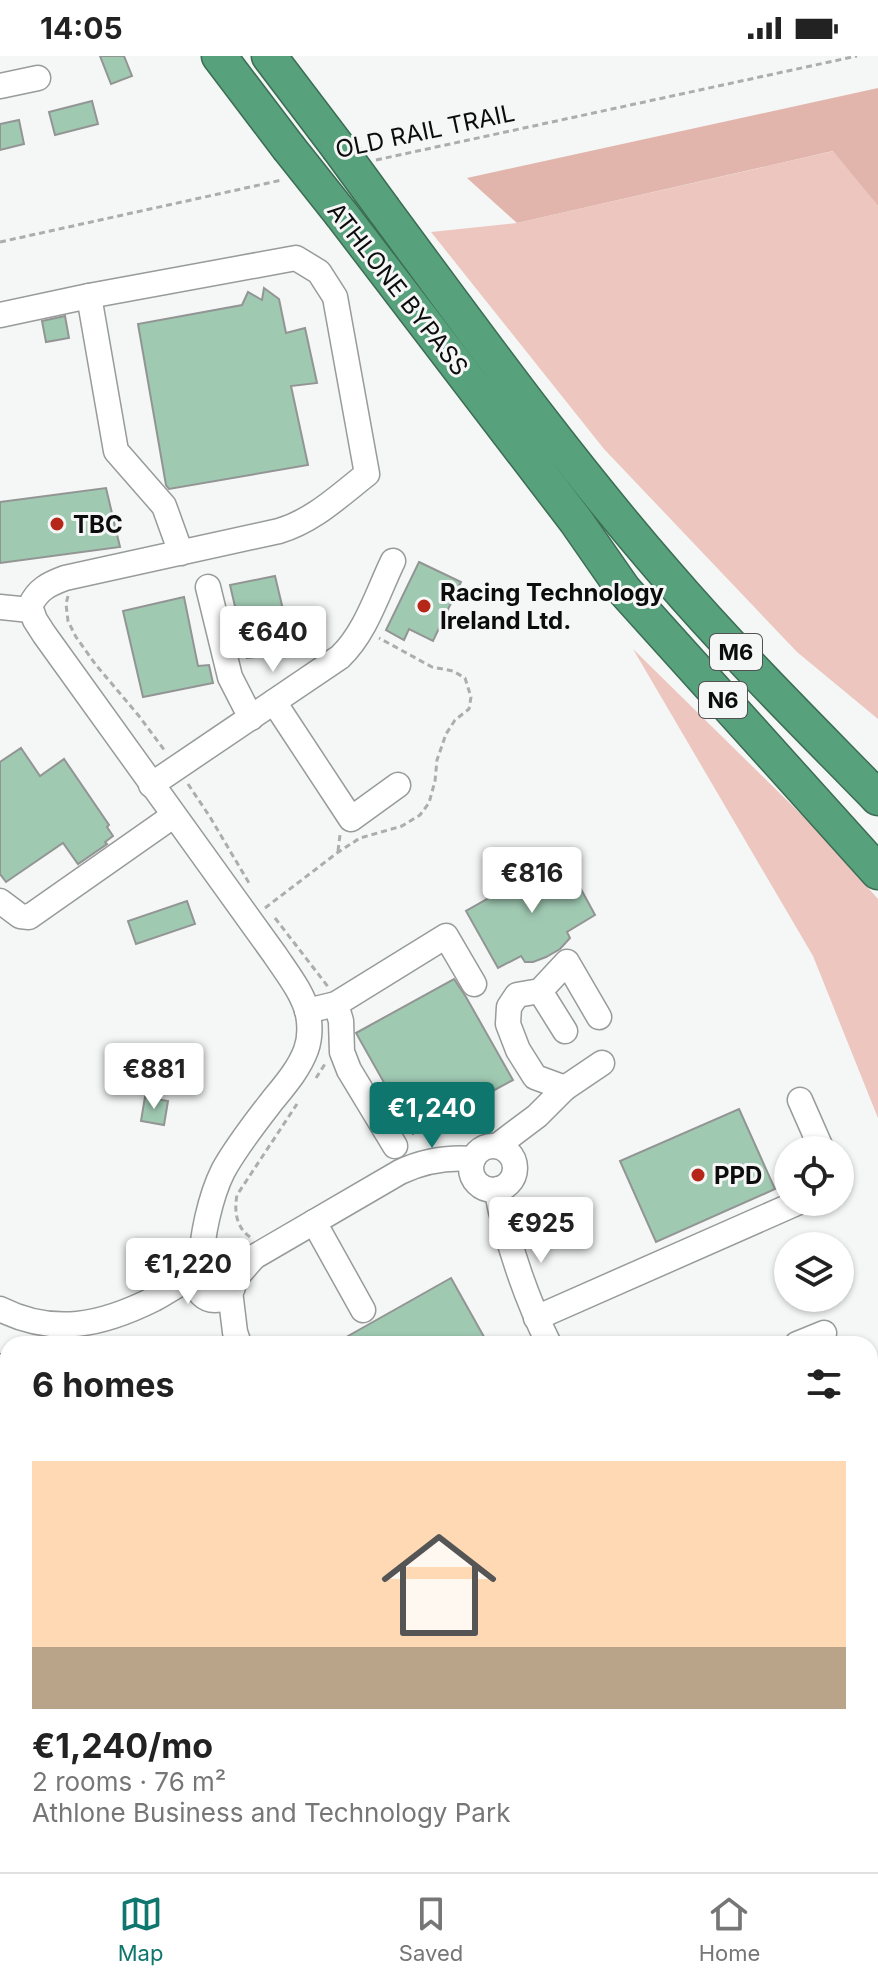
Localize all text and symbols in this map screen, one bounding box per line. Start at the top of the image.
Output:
text: 14:05 [40,10,123,46]
street label: OLD RAIL TRAIL [333,98,517,164]
street label: ATHLONE BYPASS [322,197,474,381]
place label: TBC [73,510,123,539]
marker: TBC [48,515,66,533]
place label: Racing Technology Ireland Ltd. [440,578,665,635]
marker: Racing Technology Ireland Ltd. [415,597,433,615]
pin: €640 [226,606,320,674]
text: €640 [238,616,308,647]
road number: M6 [710,634,762,670]
road number: N6 [699,682,747,718]
pin: €816 [485,847,579,915]
text: €816 [501,857,563,888]
pin: €881 [107,1043,201,1111]
text: €881 [123,1053,185,1084]
pin: €1,240 [367,1082,497,1150]
text: €1,240 [388,1092,476,1123]
map controls [774,1136,854,1312]
button: locate [774,1136,854,1216]
place label: PPD [714,1161,762,1190]
marker: PPD [689,1166,707,1184]
pin: €925 [494,1197,588,1265]
text: €925 [507,1207,575,1238]
button: layers [774,1232,854,1312]
pin: €1,220 [123,1238,253,1306]
text: €1,220 [144,1248,232,1279]
icon: filters [802,1362,846,1406]
text: 6 homes [32,1364,174,1405]
icon: home [367,1513,511,1657]
text: €1,240/mo [32,1725,213,1766]
text: 2 rooms · 76 m² [32,1766,226,1797]
text: Athlone Business and Technology Park [32,1797,510,1828]
tab: Map [118,1892,163,1966]
tab: Saved [399,1892,463,1966]
tab: Home [699,1892,760,1966]

